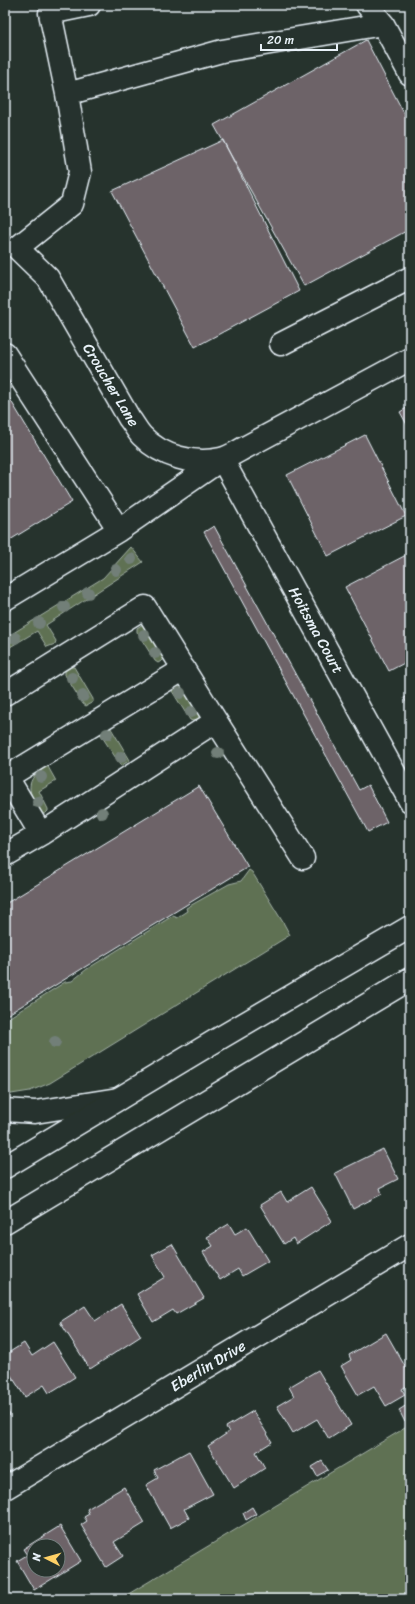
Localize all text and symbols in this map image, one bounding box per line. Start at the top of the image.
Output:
scale bar [261,26,337,52]
text: 20 m [267,29,294,51]
street label: Croucher Lane [76,338,147,432]
street label: Hoitsma Court [281,581,351,679]
street label: Eberlin Drive [165,1333,251,1399]
north arrow [26,1538,66,1578]
text: N [27,1552,46,1563]

